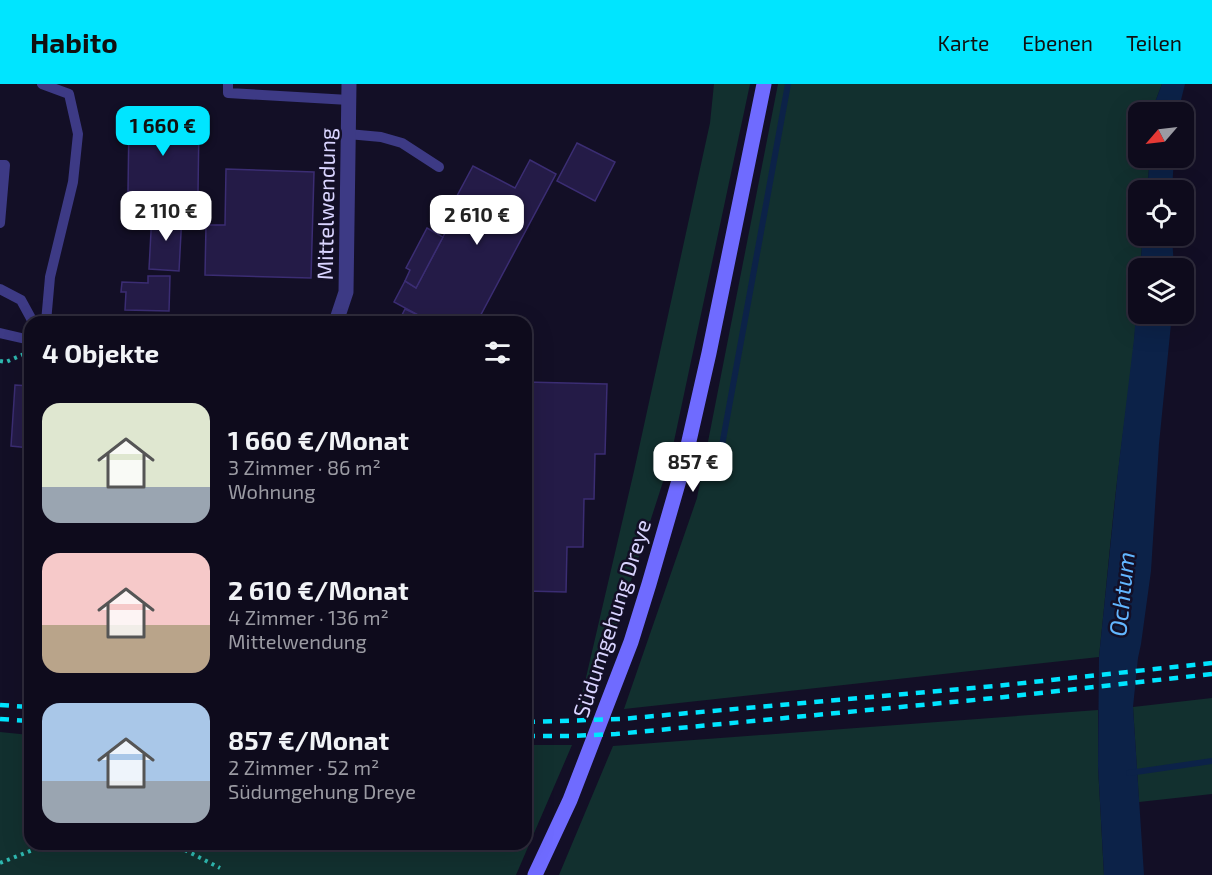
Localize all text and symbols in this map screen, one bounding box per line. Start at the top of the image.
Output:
text: Habito [30,25,118,59]
text: Karte [938,30,989,55]
text: Ebenen [1022,30,1093,55]
text: Teilen [1126,30,1182,55]
north arrow [1128,102,1194,168]
map controls [1128,102,1194,324]
pin: 1 660 € [108,106,218,157]
text: 1 660 € [130,113,196,137]
street label: Mittelwendung [311,128,339,280]
button: locate [1128,180,1194,246]
pin: 2 110 € [111,191,221,242]
pin: 2 610 € [422,195,532,246]
text: 2 110 € [135,198,198,222]
text: 2 610 € [444,202,510,226]
button: layers [1128,258,1194,324]
icon: filters [481,336,514,369]
text: 4 Objekte [42,337,159,368]
text: 1 660 €/Monat [228,424,409,455]
icon: home [90,427,162,499]
pin: 857 € [651,442,735,493]
text: 857 € [667,449,719,473]
text: 3 Zimmer · 86 m² [228,455,381,479]
text: Wohnung [228,479,315,503]
street label: Südumgehung Dreye [567,516,655,720]
water label: Ochtum [1102,550,1140,638]
text: 2 610 €/Monat [228,574,409,605]
icon: home [90,577,162,649]
text: 4 Zimmer · 136 m² [228,605,389,629]
text: Mittelwendung [228,629,367,653]
text: 857 €/Monat [228,724,389,755]
icon: home [90,727,162,799]
text: 2 Zimmer · 52 m² [228,755,379,779]
text: Südumgehung Dreye [228,779,416,803]

